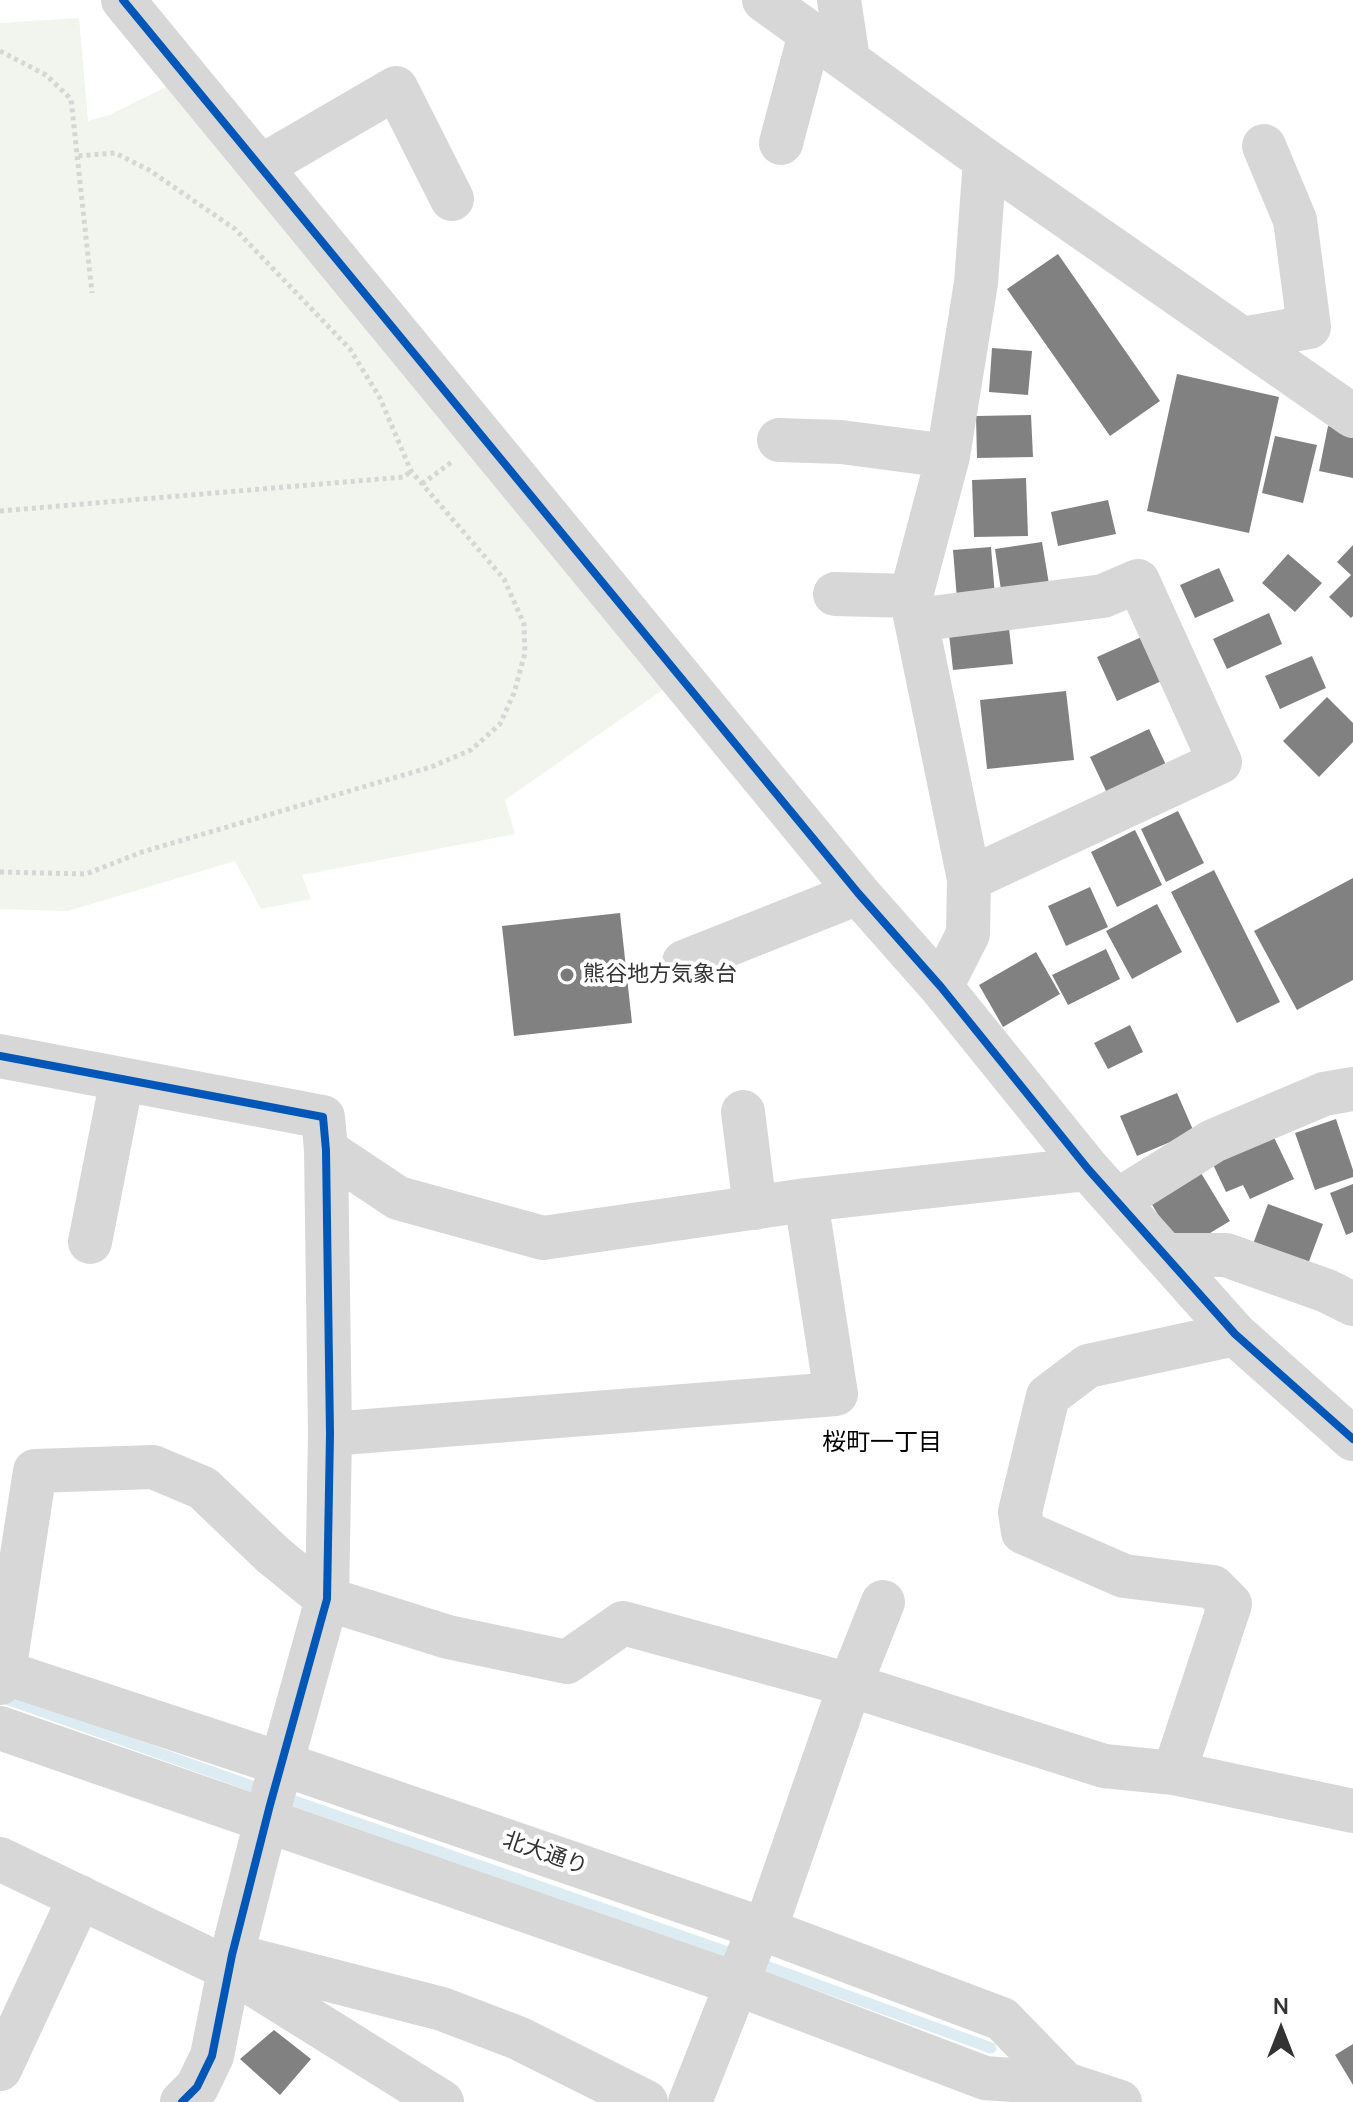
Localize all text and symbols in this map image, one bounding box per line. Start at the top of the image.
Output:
place label: 熊谷地方気象台 [583,962,737,988]
marker: 熊谷地方気象台 [558,966,576,984]
district label: 桜町一丁目 [822,1429,942,1457]
street label: 北大通り [499,1827,591,1881]
north arrow [1241,1990,1321,2070]
text: N [1273,1991,1289,2021]

